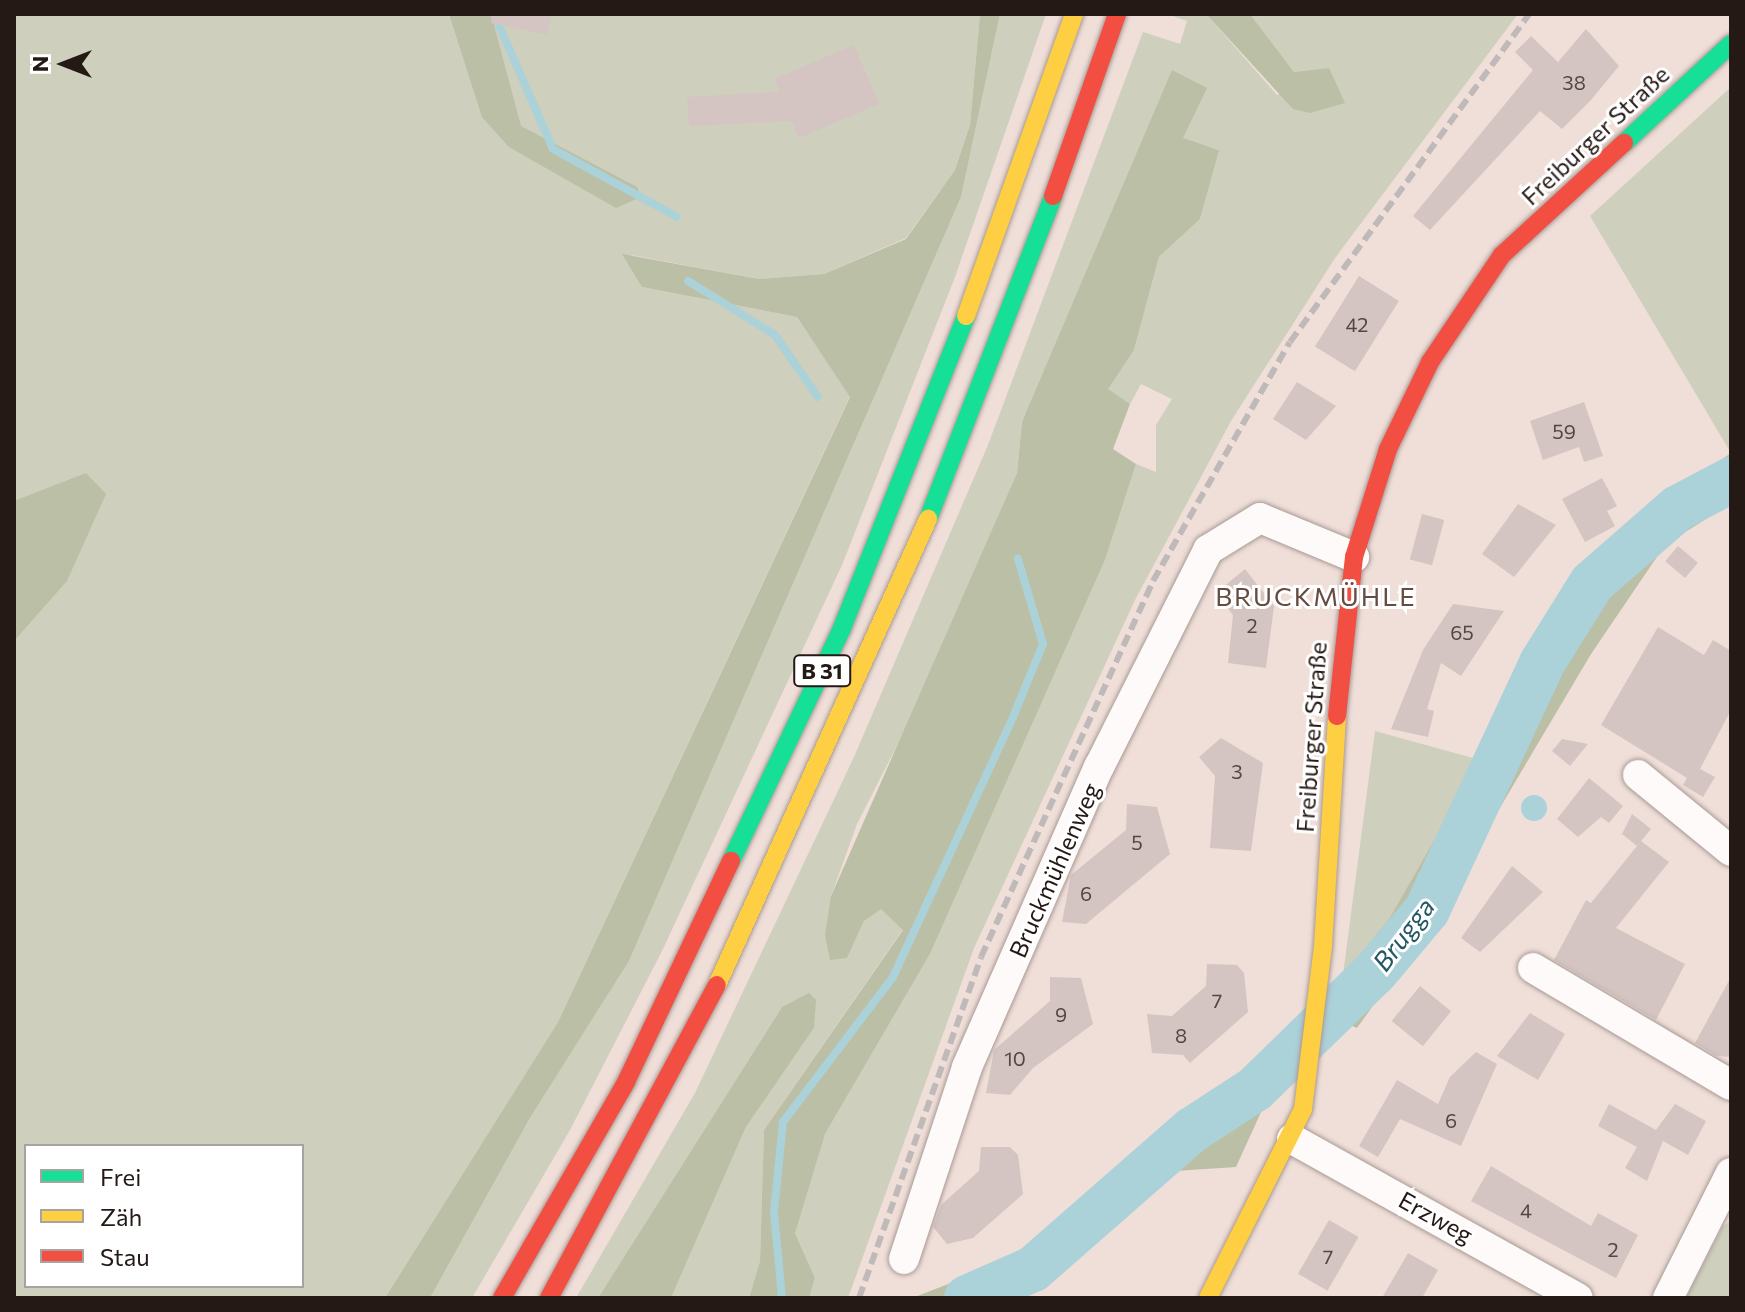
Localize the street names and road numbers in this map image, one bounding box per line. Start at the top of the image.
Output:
street label: Freiburger Straße [1515,59,1675,211]
street label: Freiburger Straße [1290,641,1332,833]
road number: B 31 [792,653,852,689]
street label: Bruckmühlenweg [1003,778,1105,962]
street label: Erzweg [1394,1185,1478,1249]

